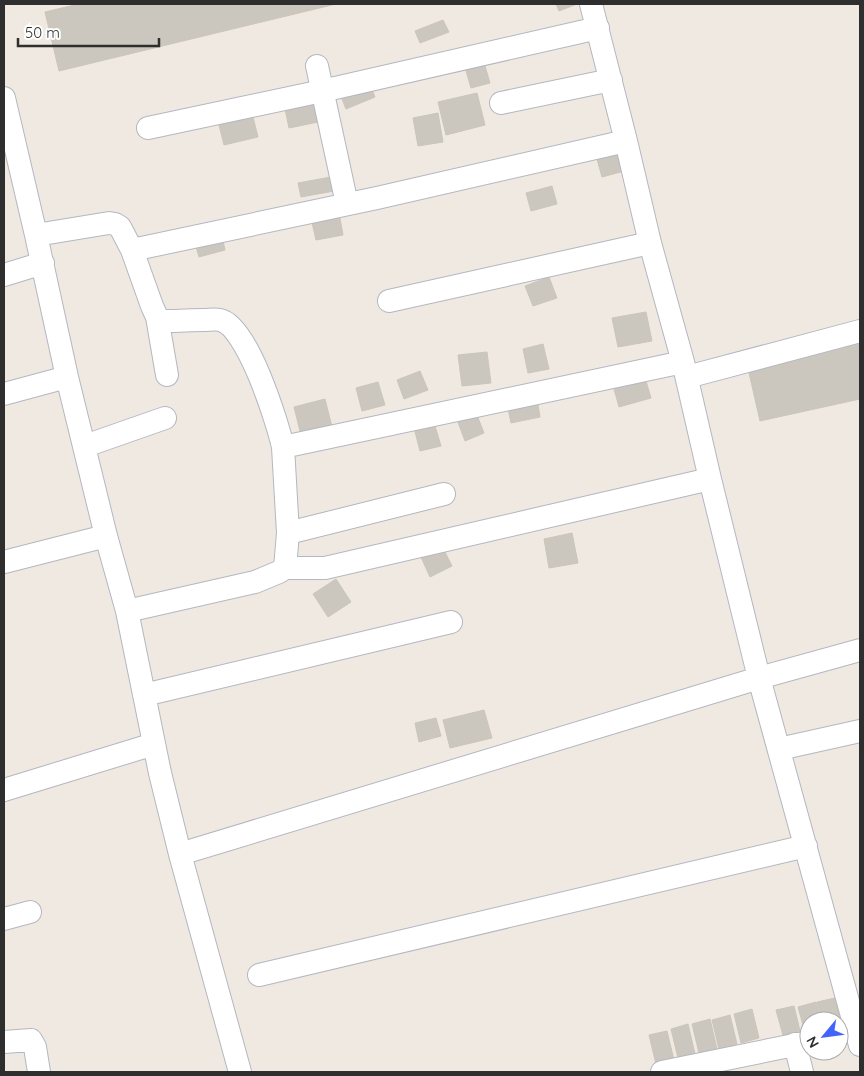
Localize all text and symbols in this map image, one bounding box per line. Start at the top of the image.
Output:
scale bar [18,15,159,47]
text: 50 m [25,23,60,42]
north arrow [799,1011,849,1061]
text: N [802,1033,823,1051]

